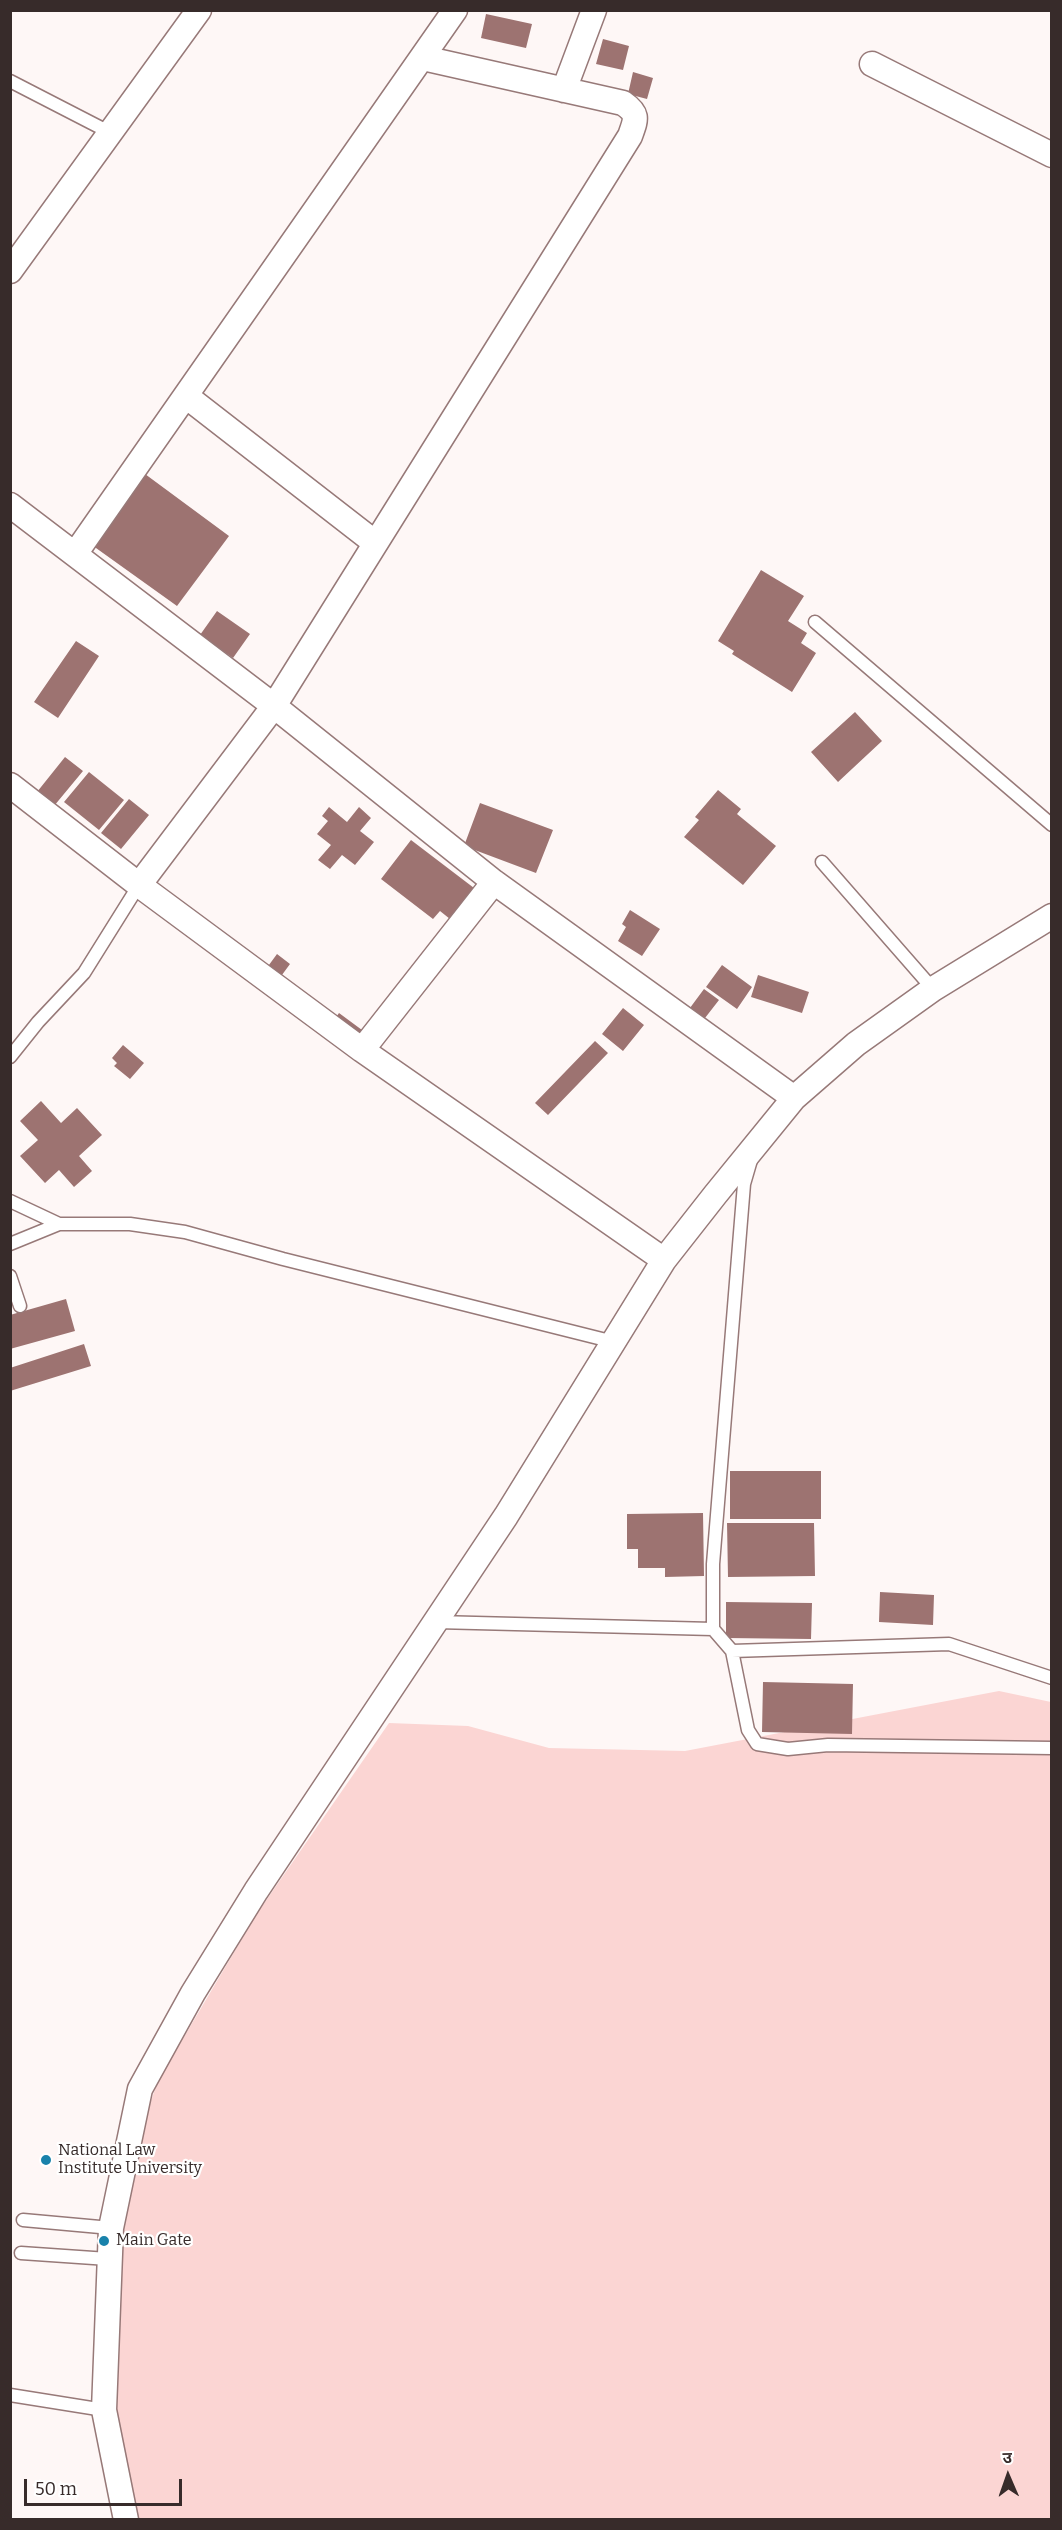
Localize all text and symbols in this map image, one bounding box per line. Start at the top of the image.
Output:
place label: National Law Institute University [58,2141,202,2179]
marker: National Law Institute University [39,2153,53,2167]
place label: Main Gate [116,2231,192,2251]
marker: Main Gate [97,2234,111,2248]
north arrow [978,2446,1038,2506]
text: उ [1002,2448,1012,2467]
scale bar [27,2467,184,2505]
text: 50 m [35,2478,77,2500]

